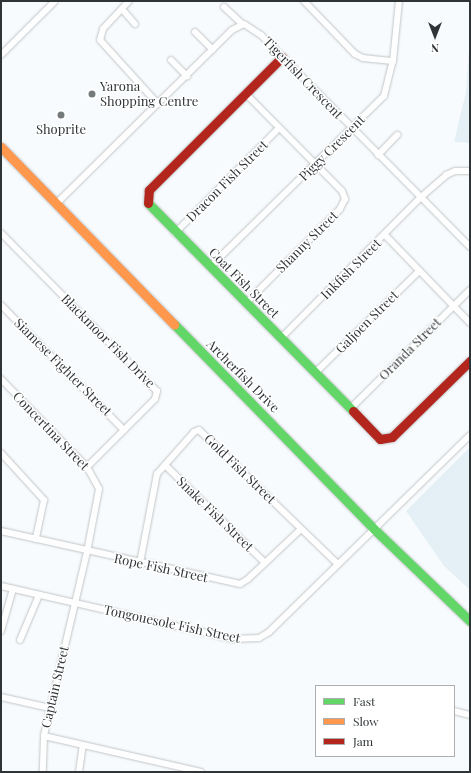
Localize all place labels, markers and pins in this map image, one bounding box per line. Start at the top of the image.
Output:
place label: Yarona Shopping Centre [100,79,198,110]
marker: Yarona Shopping Centre [87,89,97,99]
marker: Shoprite [56,110,66,120]
place label: Shoprite [36,121,86,137]

